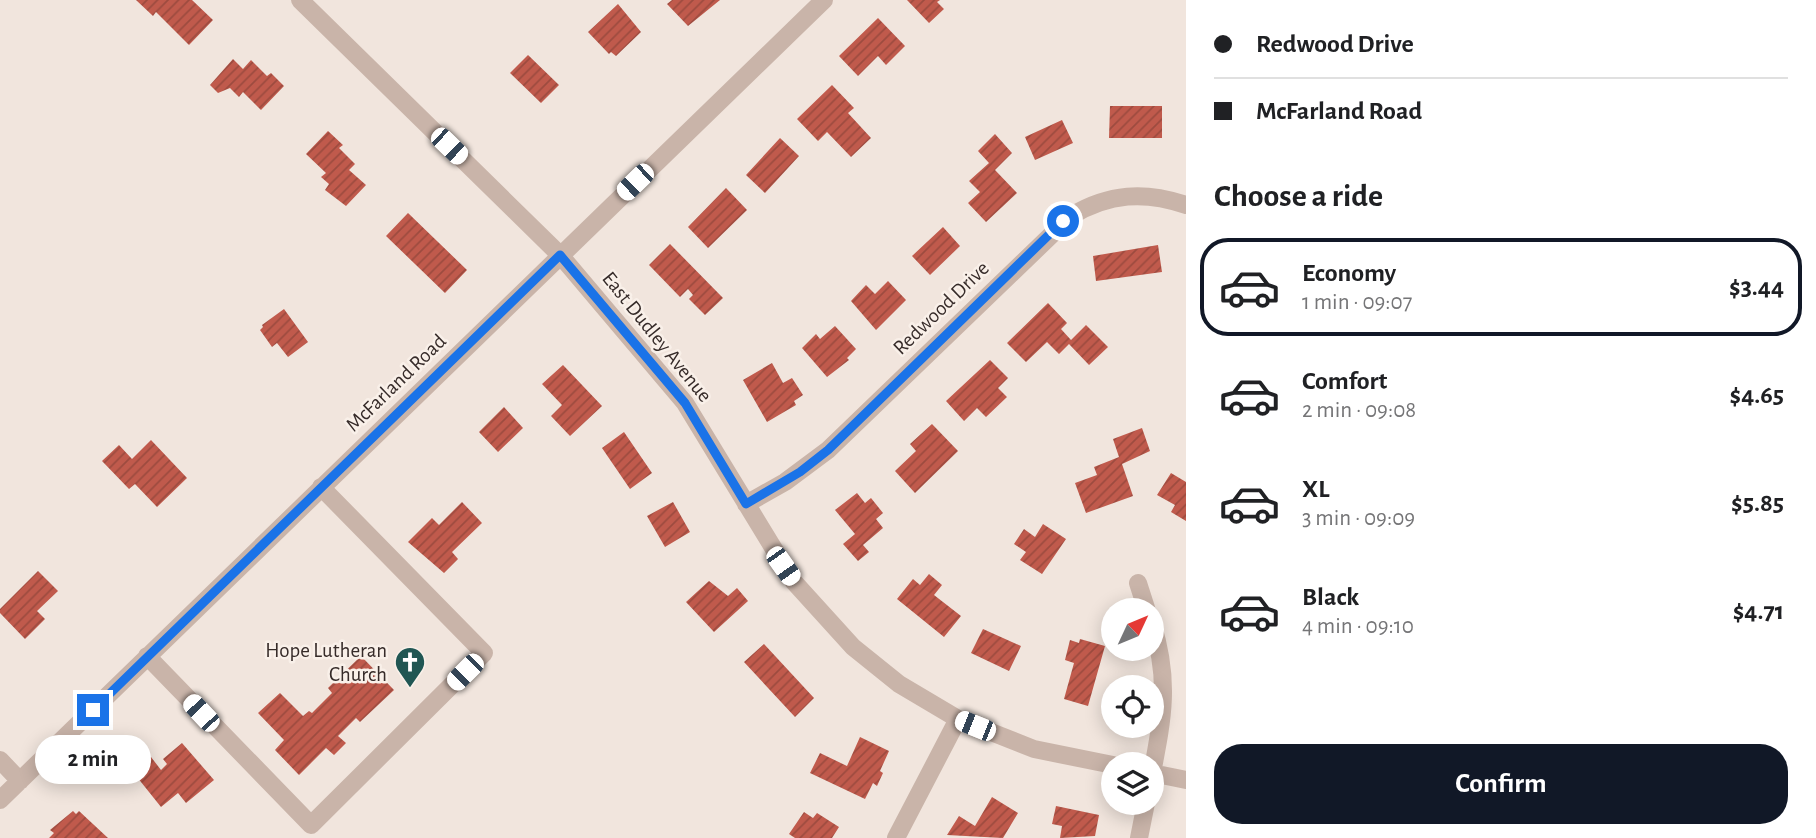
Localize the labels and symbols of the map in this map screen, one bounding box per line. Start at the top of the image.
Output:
car [427,124,472,168]
car [613,160,658,204]
route start [1047,205,1079,237]
street label: Redwood Drive [889,257,993,359]
street label: East Dudley Avenue [598,268,716,406]
street label: McFarland Road [342,330,450,436]
car [763,543,804,589]
north arrow [1101,598,1164,662]
place label: Hope Lutheran Church [265,640,387,685]
church icon: Hope Lutheran Church [393,645,427,689]
car [443,650,488,694]
car [179,690,224,736]
route end [77,694,109,726]
car [952,708,999,744]
callout: 2 min [35,734,151,784]

